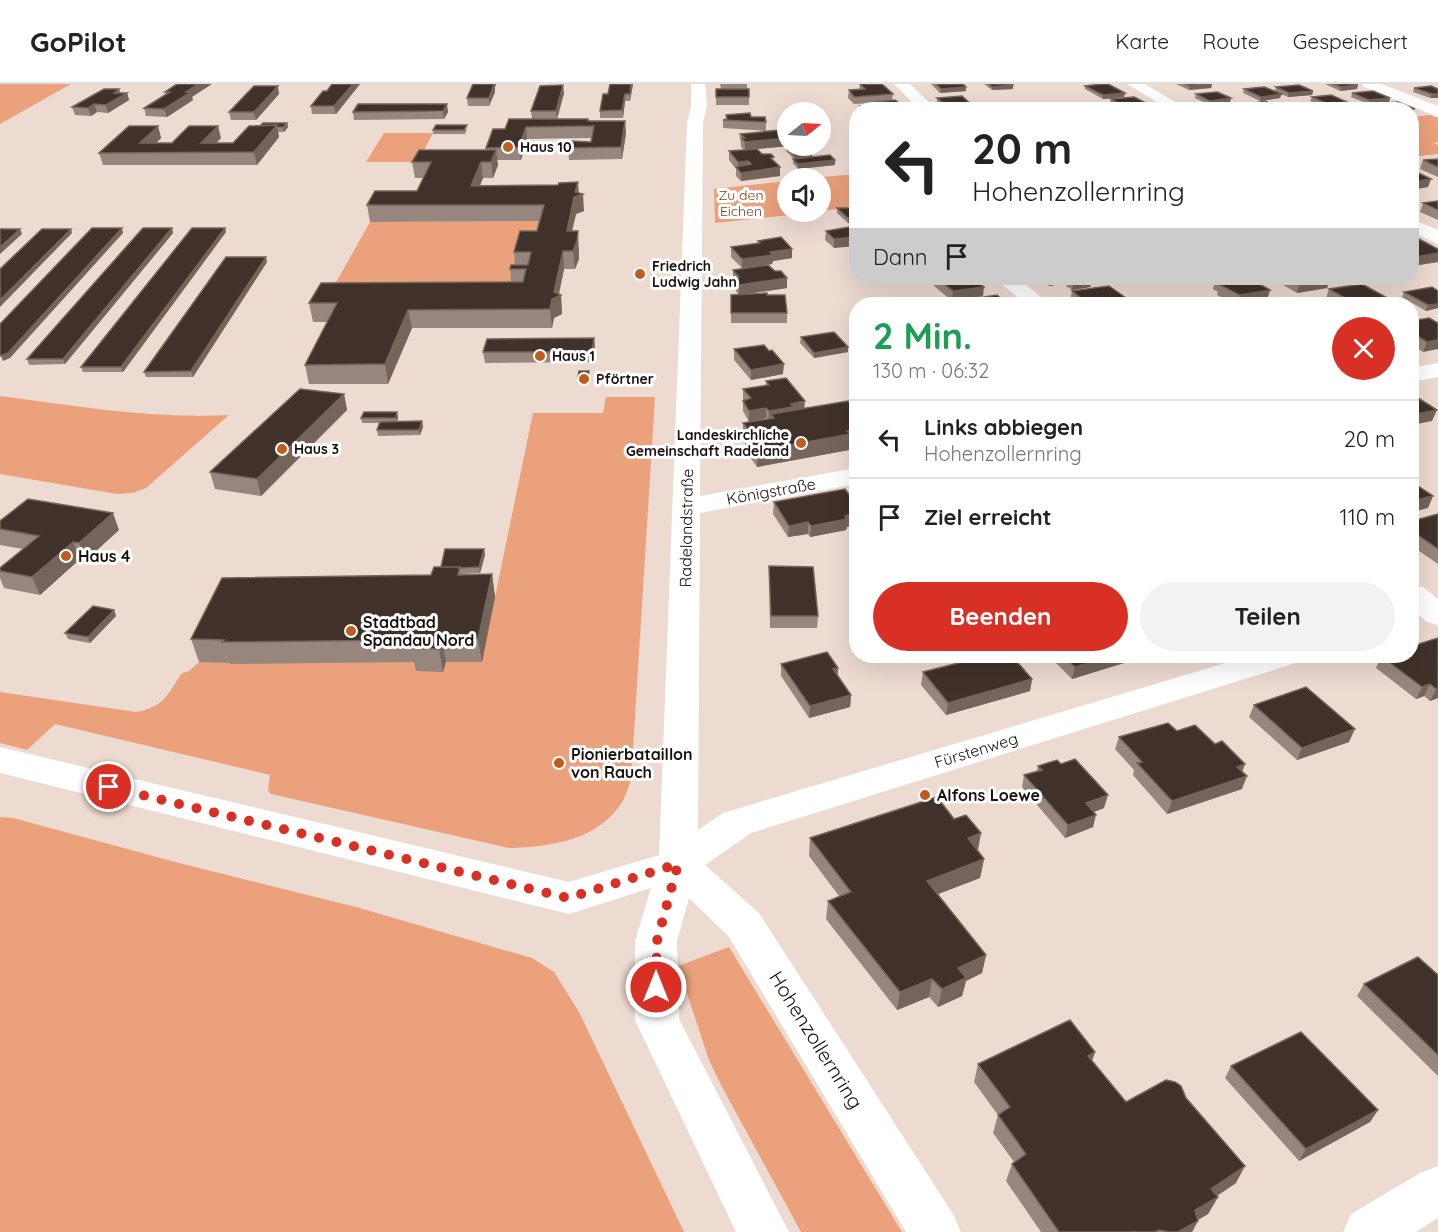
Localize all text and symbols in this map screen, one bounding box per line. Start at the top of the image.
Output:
text: GoPilot [30,24,127,59]
text: Karte [1115,28,1169,54]
text: Route [1202,28,1260,54]
text: Gespeichert [1293,28,1408,54]
north arrow [777,102,831,156]
map controls [777,102,831,222]
text: 20 m [972,122,1072,175]
icon: left [873,126,951,204]
place label: Haus 10 [520,138,572,156]
marker: Haus 10 [501,140,515,154]
button: sound [777,168,831,222]
text: Hohenzollernring [972,174,1185,208]
park label: Zu den Eichen [718,186,764,220]
icon: arrive [940,240,973,273]
text: Dann [873,243,928,271]
place label: Friedrich Ludwig Jahn [652,257,737,291]
marker: Friedrich Ludwig Jahn [633,267,647,281]
text: 2 Min. [873,313,972,358]
button: close [1332,317,1395,380]
place label: Haus 1 [552,347,595,365]
marker: Haus 1 [533,349,547,363]
text: 130 m · 06:32 [873,358,989,383]
place label: Pförtner [596,370,654,388]
marker: Pförtner [577,372,591,386]
text: Links abbiegen [924,413,1083,441]
icon: left [873,423,906,456]
text: 20 m [1344,425,1395,453]
place label: Landeskirchliche Gemeinschaft Radeland [626,426,789,460]
marker: Landeskirchliche Gemeinschaft Radeland [794,436,808,450]
place label: Haus 3 [294,440,339,458]
text: Hohenzollernring [924,441,1082,466]
marker: Haus 3 [275,442,289,456]
street label: Radelandstraße [675,468,697,588]
street label: Königstraße [725,473,817,509]
icon: arrive [873,501,906,534]
text: Ziel erreicht [924,503,1052,531]
text: 110 m [1340,503,1395,531]
place label: Haus 4 [78,546,131,566]
marker: Haus 4 [59,549,73,563]
button: Beenden [873,582,1128,651]
button: Teilen [1140,582,1395,651]
place label: Stadtbad Spandau Nord [363,612,474,650]
marker: Stadtbad Spandau Nord [344,624,358,638]
street label: Fürstenweg [932,728,1020,772]
place label: Pionierbataillon von Rauch [571,744,693,782]
marker: Pionierbataillon von Rauch [552,756,566,770]
pin [83,761,134,812]
icon: arrive [92,770,125,803]
place label: Alfons Loewe [937,785,1040,805]
marker: Alfons Loewe [918,788,932,802]
position arrow [624,955,688,1019]
street label: Hohenzollernring [764,966,869,1113]

